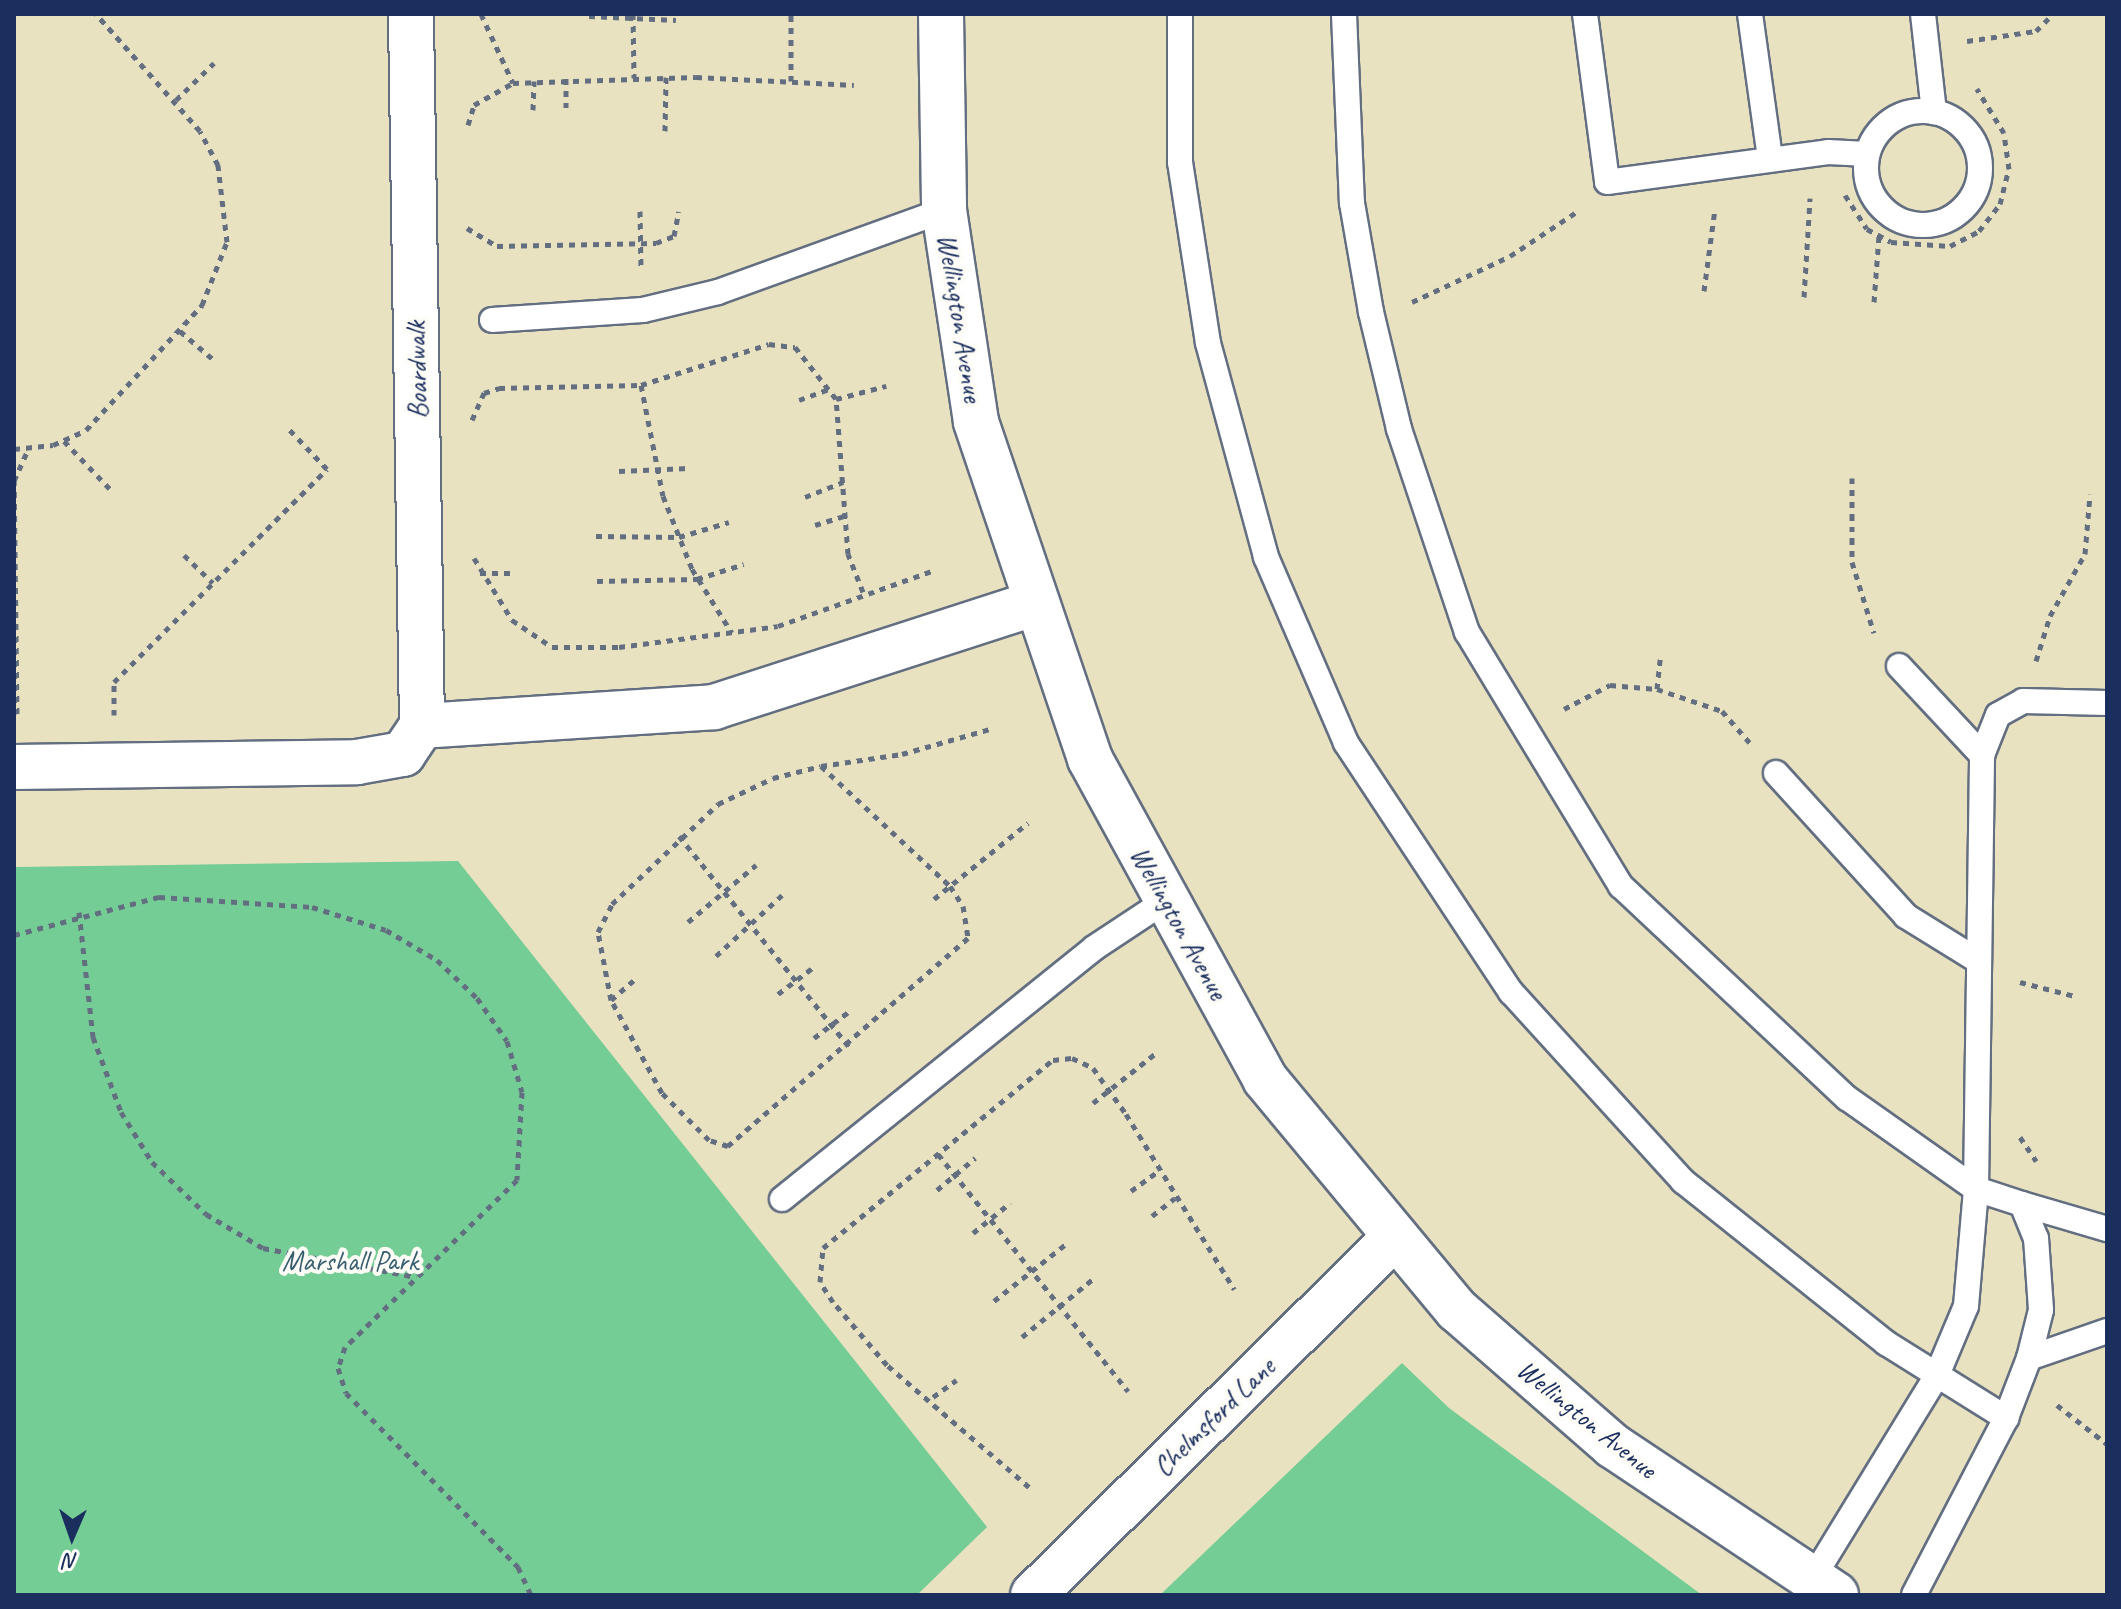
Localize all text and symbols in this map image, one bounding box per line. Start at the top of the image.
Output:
street label: Wellington Avenue [930,231,990,405]
street label: Boardwalk [399,321,435,419]
street label: Wellington Avenue [1123,841,1235,1005]
park label: Marshall Park [282,1244,418,1278]
street label: Chelmsford Lane [1146,1350,1282,1484]
street label: Wellington Avenue [1510,1352,1664,1486]
north arrow [32,1497,112,1577]
text: N [64,1547,78,1575]

